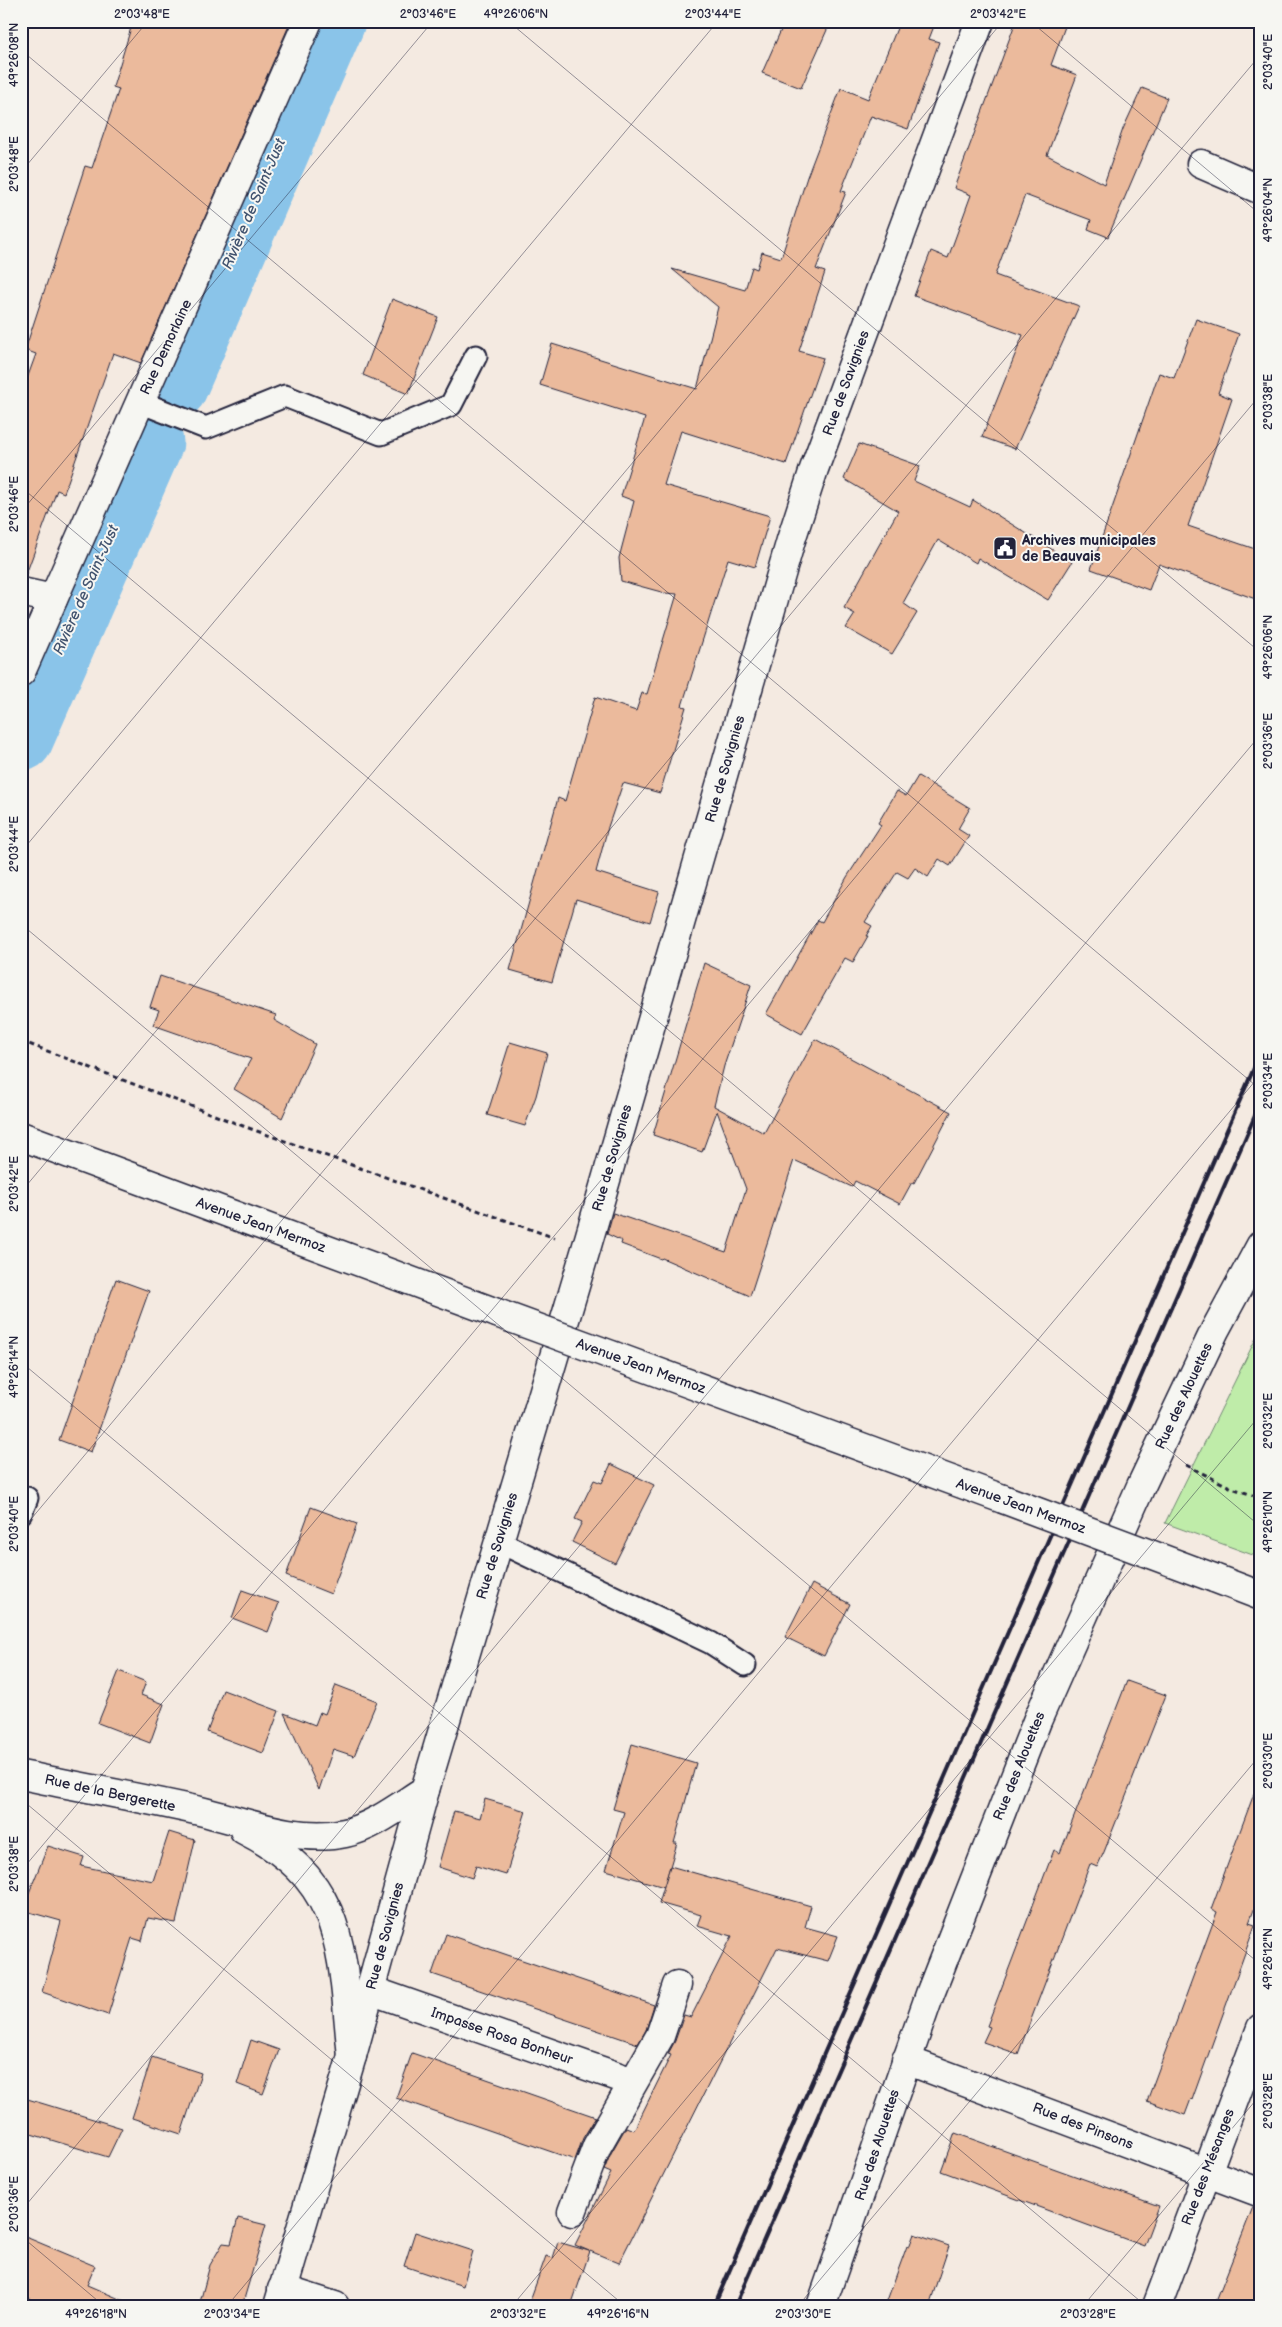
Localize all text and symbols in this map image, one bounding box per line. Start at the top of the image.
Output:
text: 2°03'48"E [114,7,170,22]
text: 2°03'46"E [400,7,456,22]
text: 49°26'06"N [484,7,548,22]
text: 2°03'44"E [685,7,741,22]
text: 2°03'42"E [970,7,1026,22]
text: 49°26'08"N [7,23,22,87]
text: 2°03'40"E [1261,34,1276,90]
water label: Rivière de Saint-Just [218,135,290,272]
text: 2°03'48"E [7,136,22,192]
text: 49°26'04"N [1261,178,1276,242]
street label: Rue Demorlaine [136,297,196,397]
street label: Rue de Savignies [819,328,873,438]
text: 2°03'38"E [1261,374,1276,430]
text: 2°03'46"E [7,476,22,532]
water label: Rivière de Saint-Just [49,522,123,658]
place label: Archives municipales de Beauvais [1021,532,1156,565]
public building icon: Archives municipales de Beauvais [992,535,1018,561]
text: 49°26'06"N [1261,615,1276,679]
street label: Rue de Savignies [702,713,748,824]
text: 2°03'36"E [1261,713,1276,769]
text: 2°03'44"E [7,816,22,872]
text: 2°03'34"E [1261,1053,1276,1109]
street label: Rue de Savignies [589,1102,635,1213]
text: 2°03'42"E [7,1156,22,1212]
street label: Avenue Jean Mermoz [194,1194,328,1256]
street label: Avenue Jean Mermoz [574,1335,708,1397]
text: 49°26'14"N [7,1336,22,1398]
street label: Rue des Alouettes [1152,1340,1216,1452]
text: 2°03'32"E [1261,1393,1276,1449]
street label: Avenue Jean Mermoz [954,1475,1088,1537]
street label: Rue de Savignies [473,1491,521,1601]
text: 49°26'10"N [1261,1491,1276,1553]
text: 2°03'40"E [7,1496,22,1552]
street label: Rue des Alouettes [989,1709,1049,1823]
text: 2°03'30"E [1261,1733,1276,1789]
street label: Rue de la Bergerette [43,1771,177,1815]
text: 2°03'38"E [7,1836,22,1892]
street label: Rue de Savignies [362,1880,408,1992]
text: 49°26'12"N [1261,1928,1276,1990]
street label: Impasse Rosa Bonheur [429,2004,576,2069]
text: 2°03'28"E [1261,2073,1276,2129]
street label: Rue des Alouettes [851,2087,903,2203]
street label: Rue des Pinsons [1030,2099,1136,2153]
street label: Rue des Mésanges [1178,2106,1238,2228]
text: 2°03'36"E [7,2176,22,2232]
text: 49°26'18"N [65,2307,127,2322]
text: 2°03'34"E [204,2307,260,2322]
text: 2°03'32"E [490,2307,546,2322]
text: 49°26'16"N [587,2307,649,2322]
text: 2°03'30"E [775,2307,831,2322]
text: 2°03'28"E [1060,2307,1116,2322]

